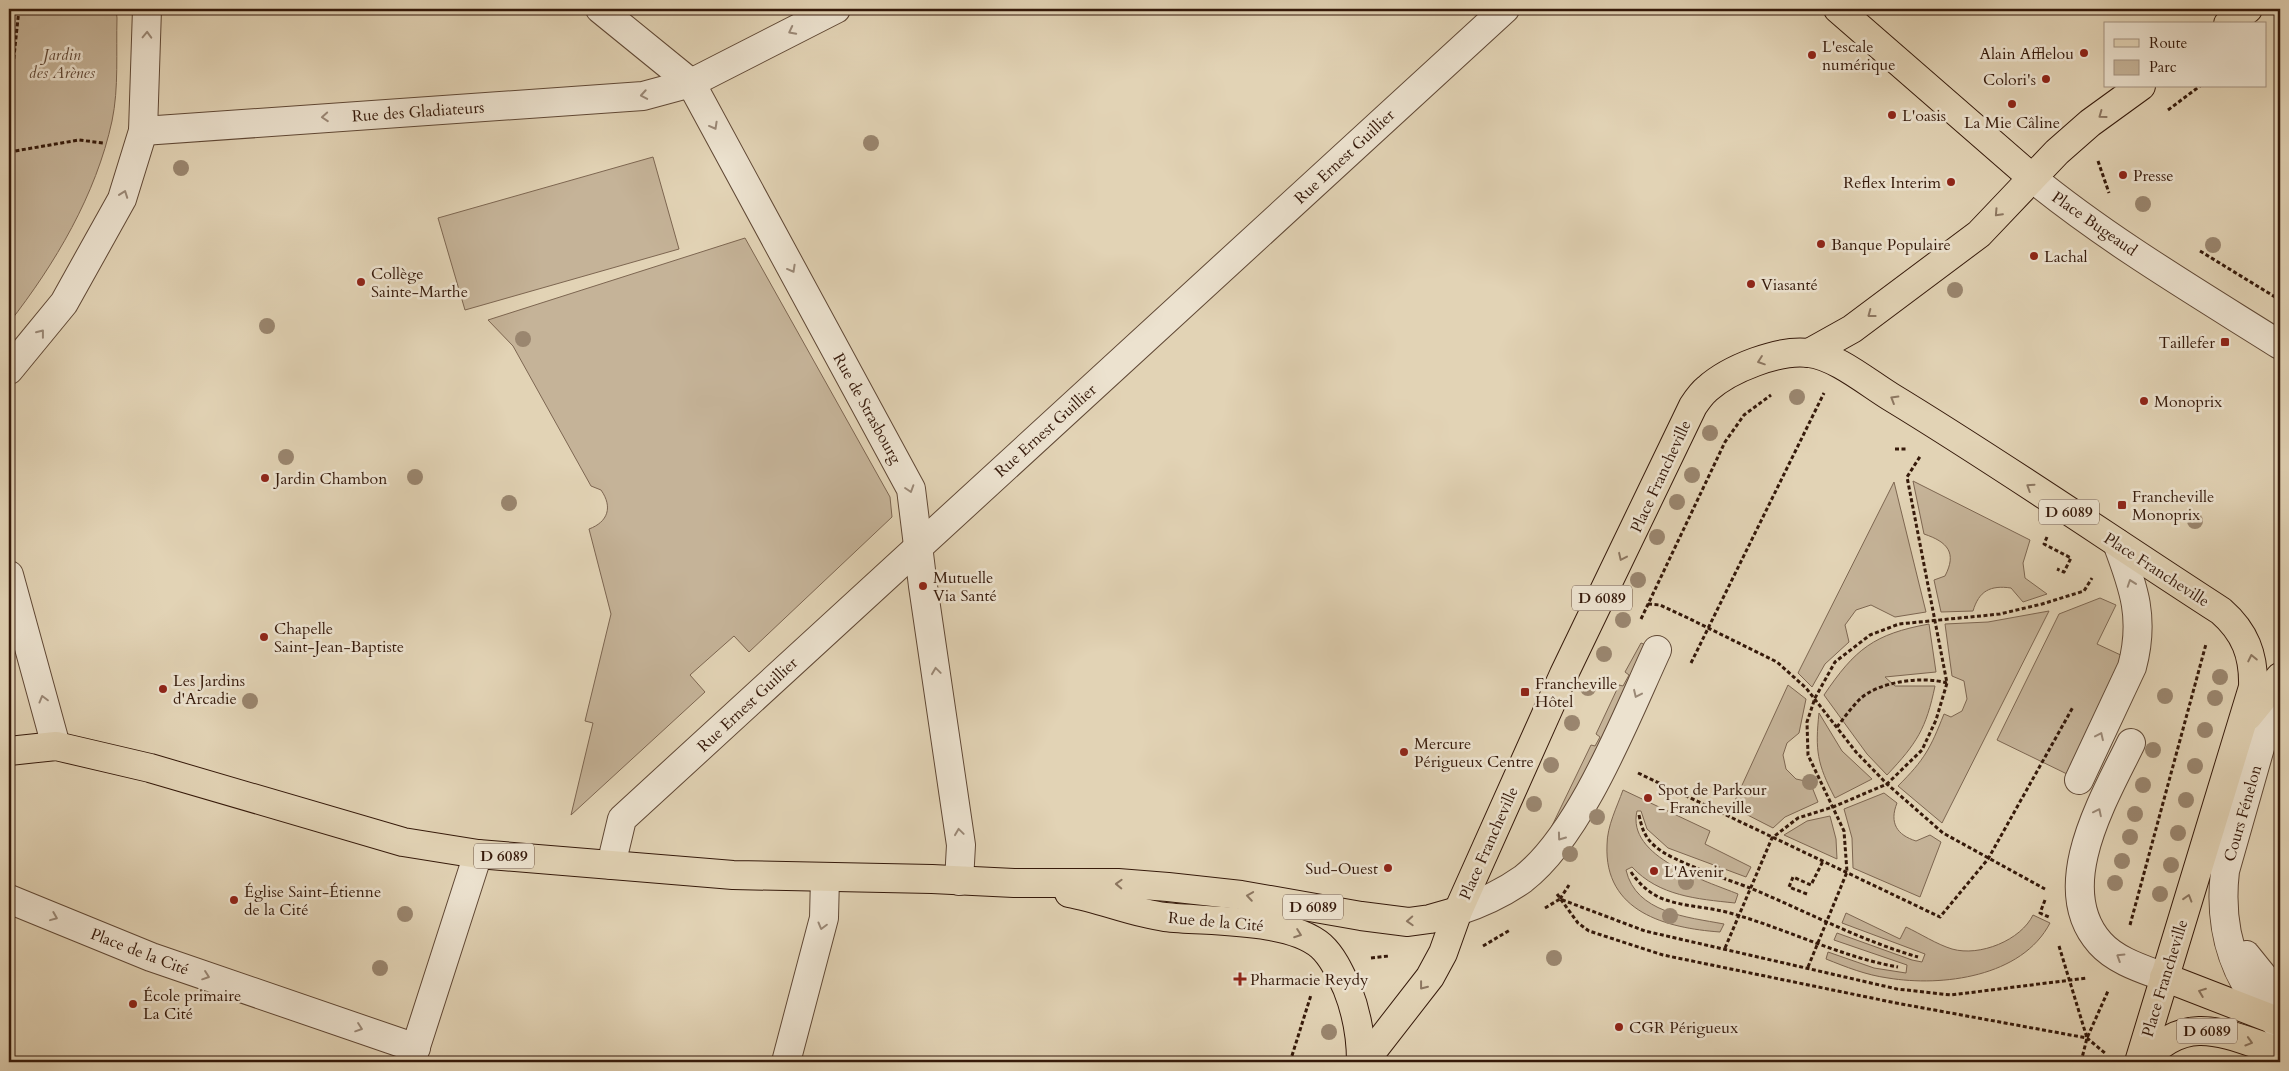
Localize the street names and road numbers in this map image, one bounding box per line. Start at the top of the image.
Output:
street label: Rue des Gladiateurs [351,96,485,128]
street label: Rue Ernest Guillier [1290,104,1400,209]
street label: Place Bugeaud [2047,186,2142,262]
street label: Rue de Strasbourg [828,349,907,468]
street label: Rue Ernest Guillier [990,379,1101,482]
street label: Place Francheville [1625,417,1697,536]
road number: D 6089 [2039,500,2099,524]
street label: Place Francheville [2099,527,2213,612]
road number: D 6089 [1572,586,1632,610]
street label: Rue Ernest Guillier [693,652,803,757]
street label: Cours Fénelon [2219,762,2267,864]
street label: Place Francheville [1454,783,1524,903]
road number: D 6089 [474,844,534,868]
road number: D 6089 [1283,894,1343,920]
street label: Rue de la Cité [1167,907,1265,937]
street label: Place Francheville [2137,917,2193,1040]
street label: Place de la Cité [87,923,192,981]
road number: D 6089 [2177,1018,2237,1044]

